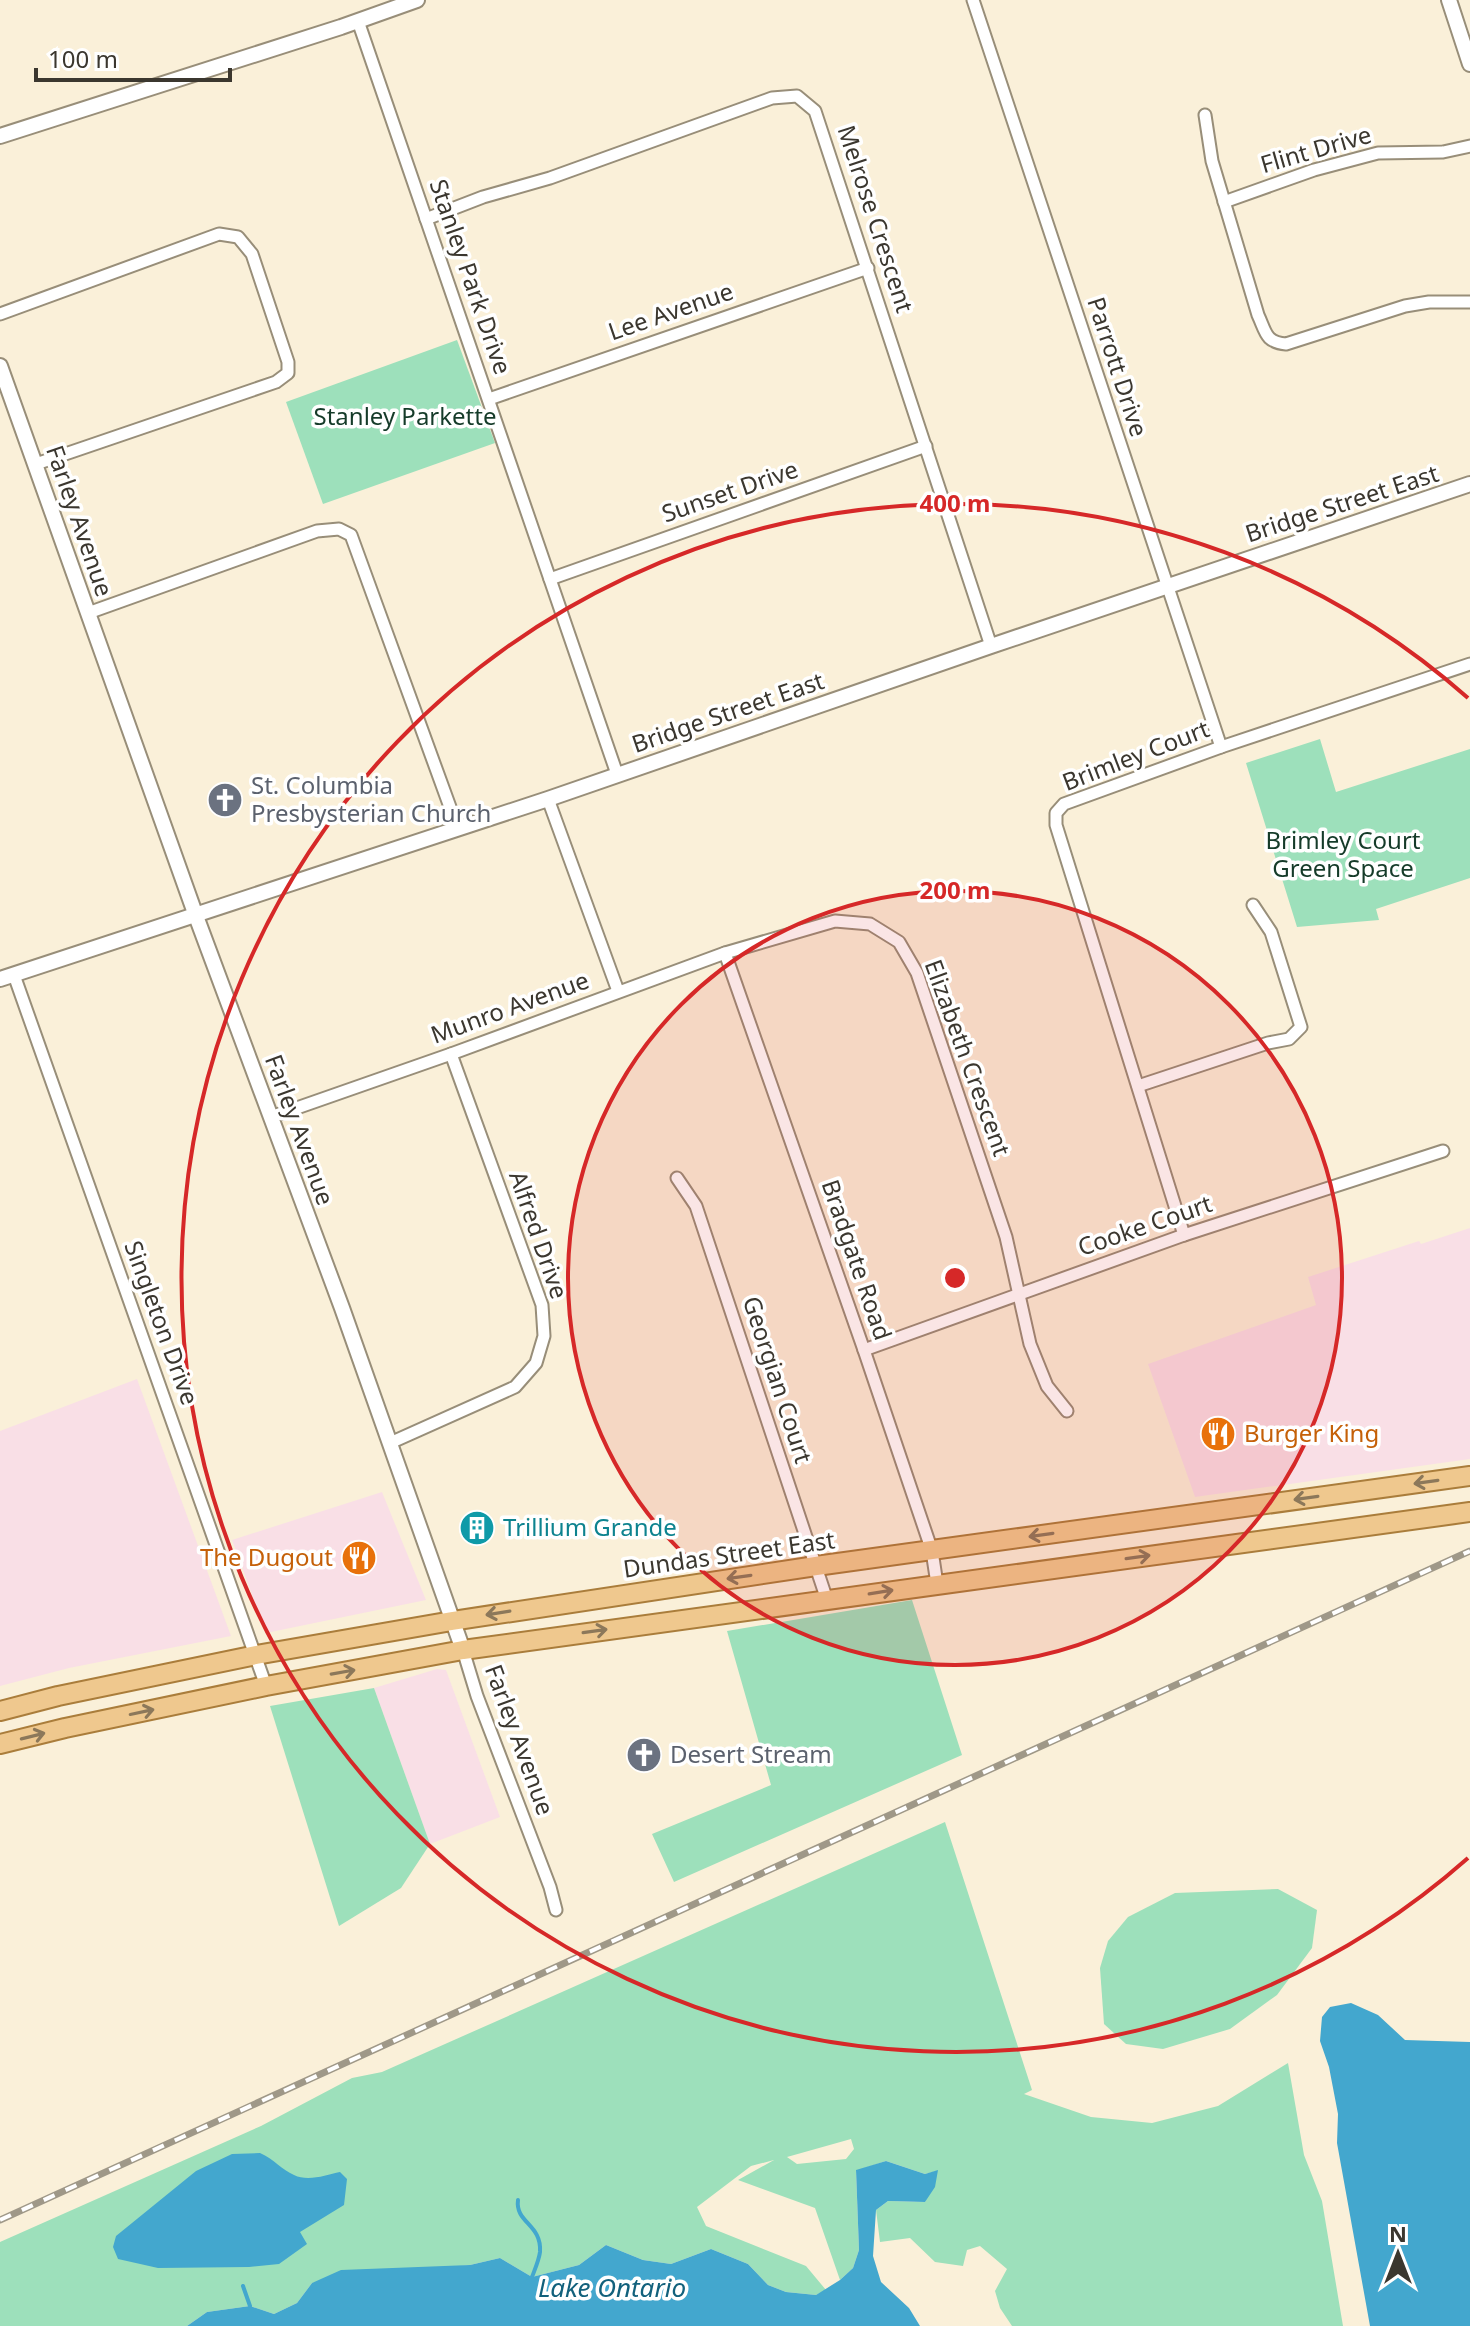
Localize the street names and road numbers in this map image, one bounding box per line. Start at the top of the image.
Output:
street label: Flint Drive [1256,117,1375,180]
street label: Melrose Crescent [831,121,922,317]
street label: Stanley Park Drive [423,175,520,378]
street label: Lee Avenue [604,274,737,347]
street label: Parrott Drive [1080,293,1156,440]
street label: Farley Avenue [39,441,122,600]
street label: Sunset Drive [657,452,802,529]
street label: Bridge Street East [1241,456,1443,549]
street label: Bridge Street East [627,663,828,760]
street label: Brimley Court [1057,711,1214,798]
street label: Elizabeth Crescent [918,955,1019,1161]
street label: Munro Avenue [426,963,593,1050]
street label: Farley Avenue [258,1050,343,1209]
street label: Alfred Drive [502,1166,577,1303]
street label: Bradgate Road [815,1175,900,1344]
street label: Cooke Court [1073,1186,1216,1263]
street label: Singleton Drive [117,1236,207,1409]
street label: Georgian Court [736,1292,821,1468]
street label: Dundas Street East [621,1522,837,1585]
street label: Farley Avenue [478,1660,563,1819]

